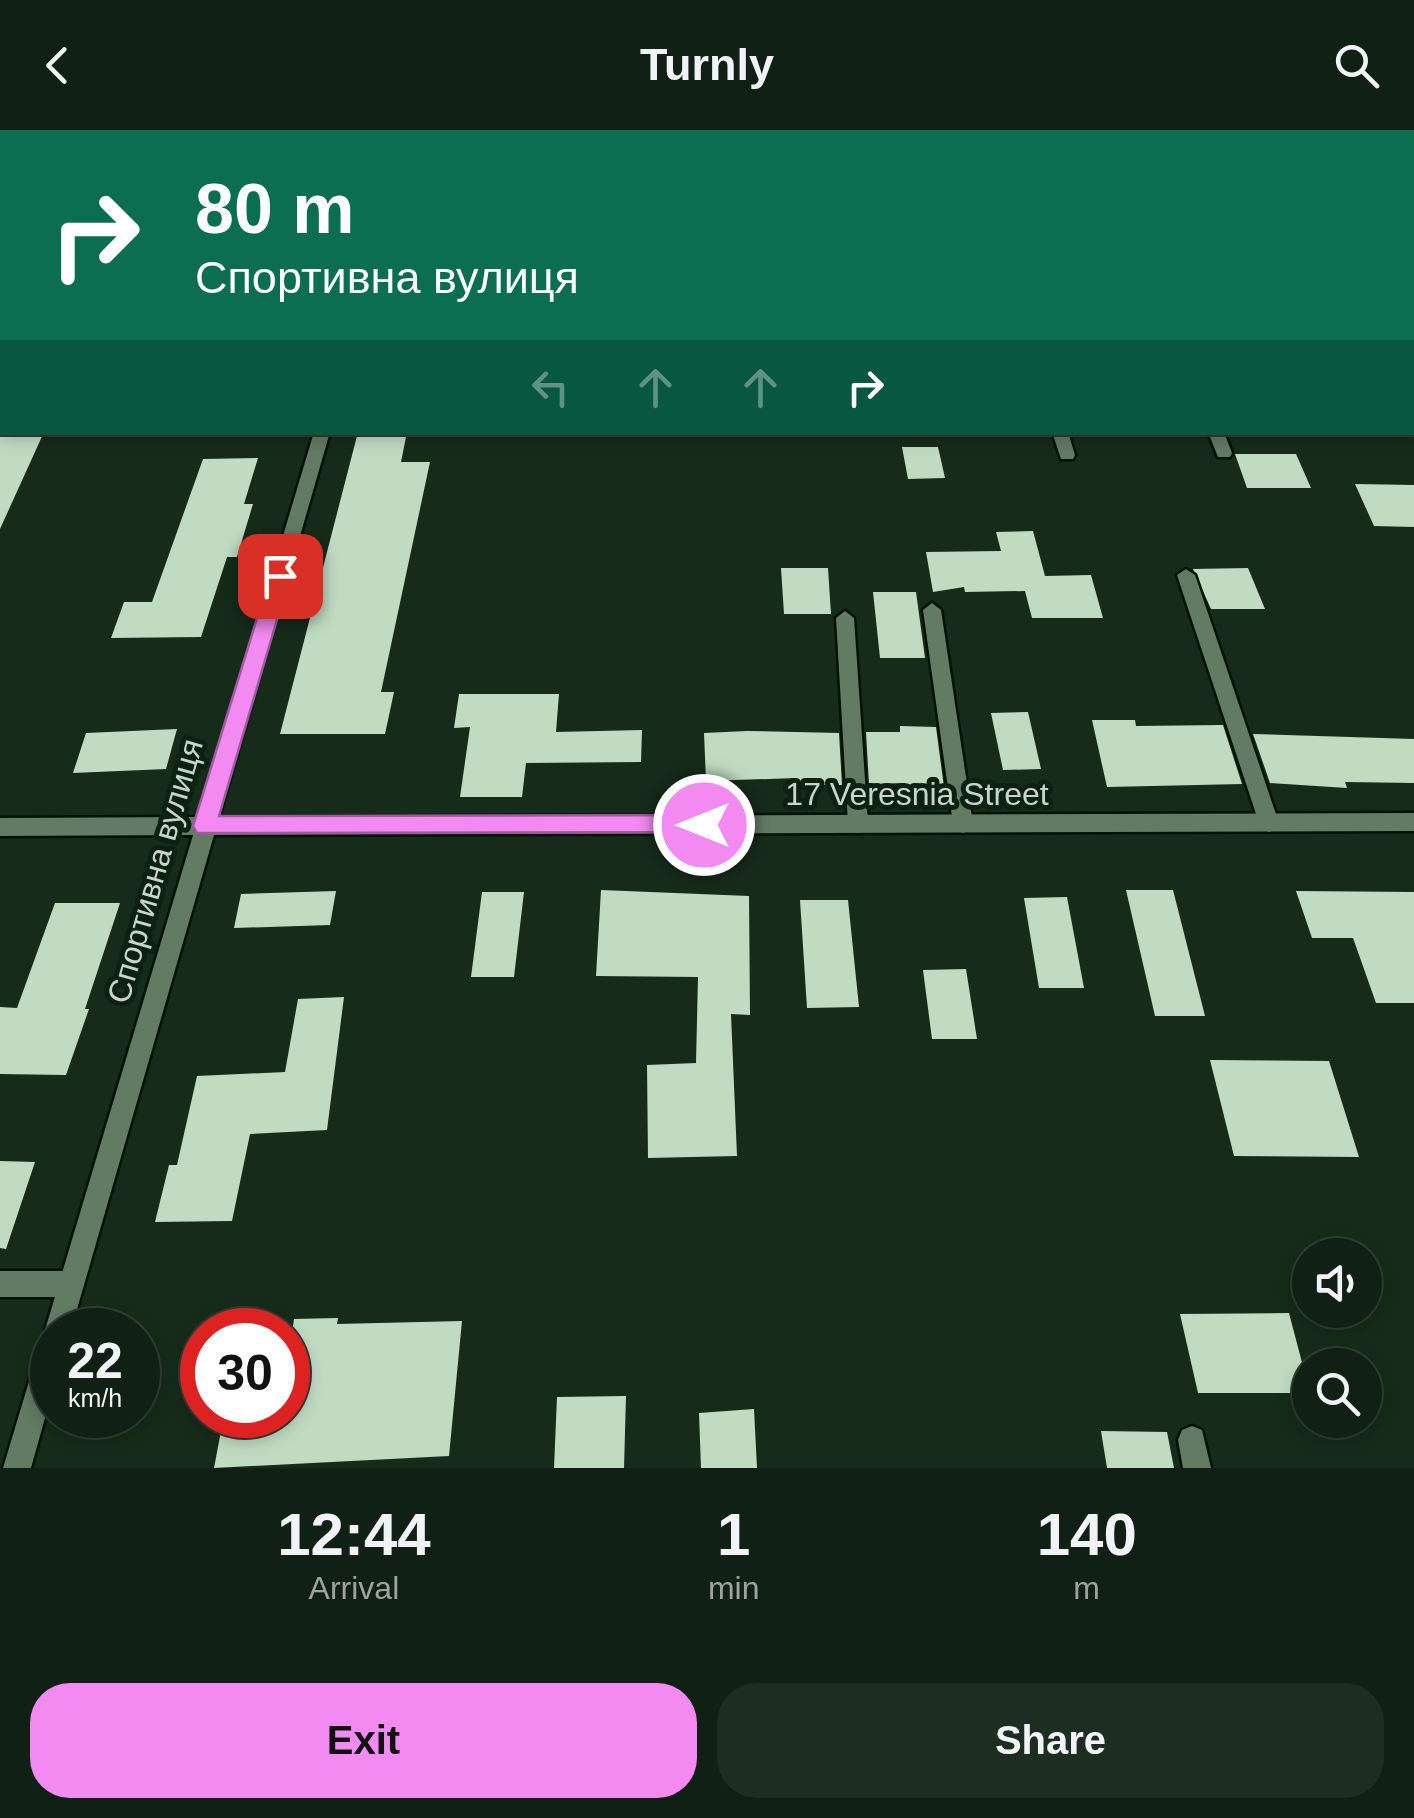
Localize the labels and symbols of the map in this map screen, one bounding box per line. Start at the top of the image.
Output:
pin [238,534,323,619]
street label: Спортивна вулиця [100,735,210,1007]
position arrow [652,773,756,877]
street label: 17 Veresnia Street [785,776,1049,812]
speed limit sign: 30 [180,1308,310,1438]

